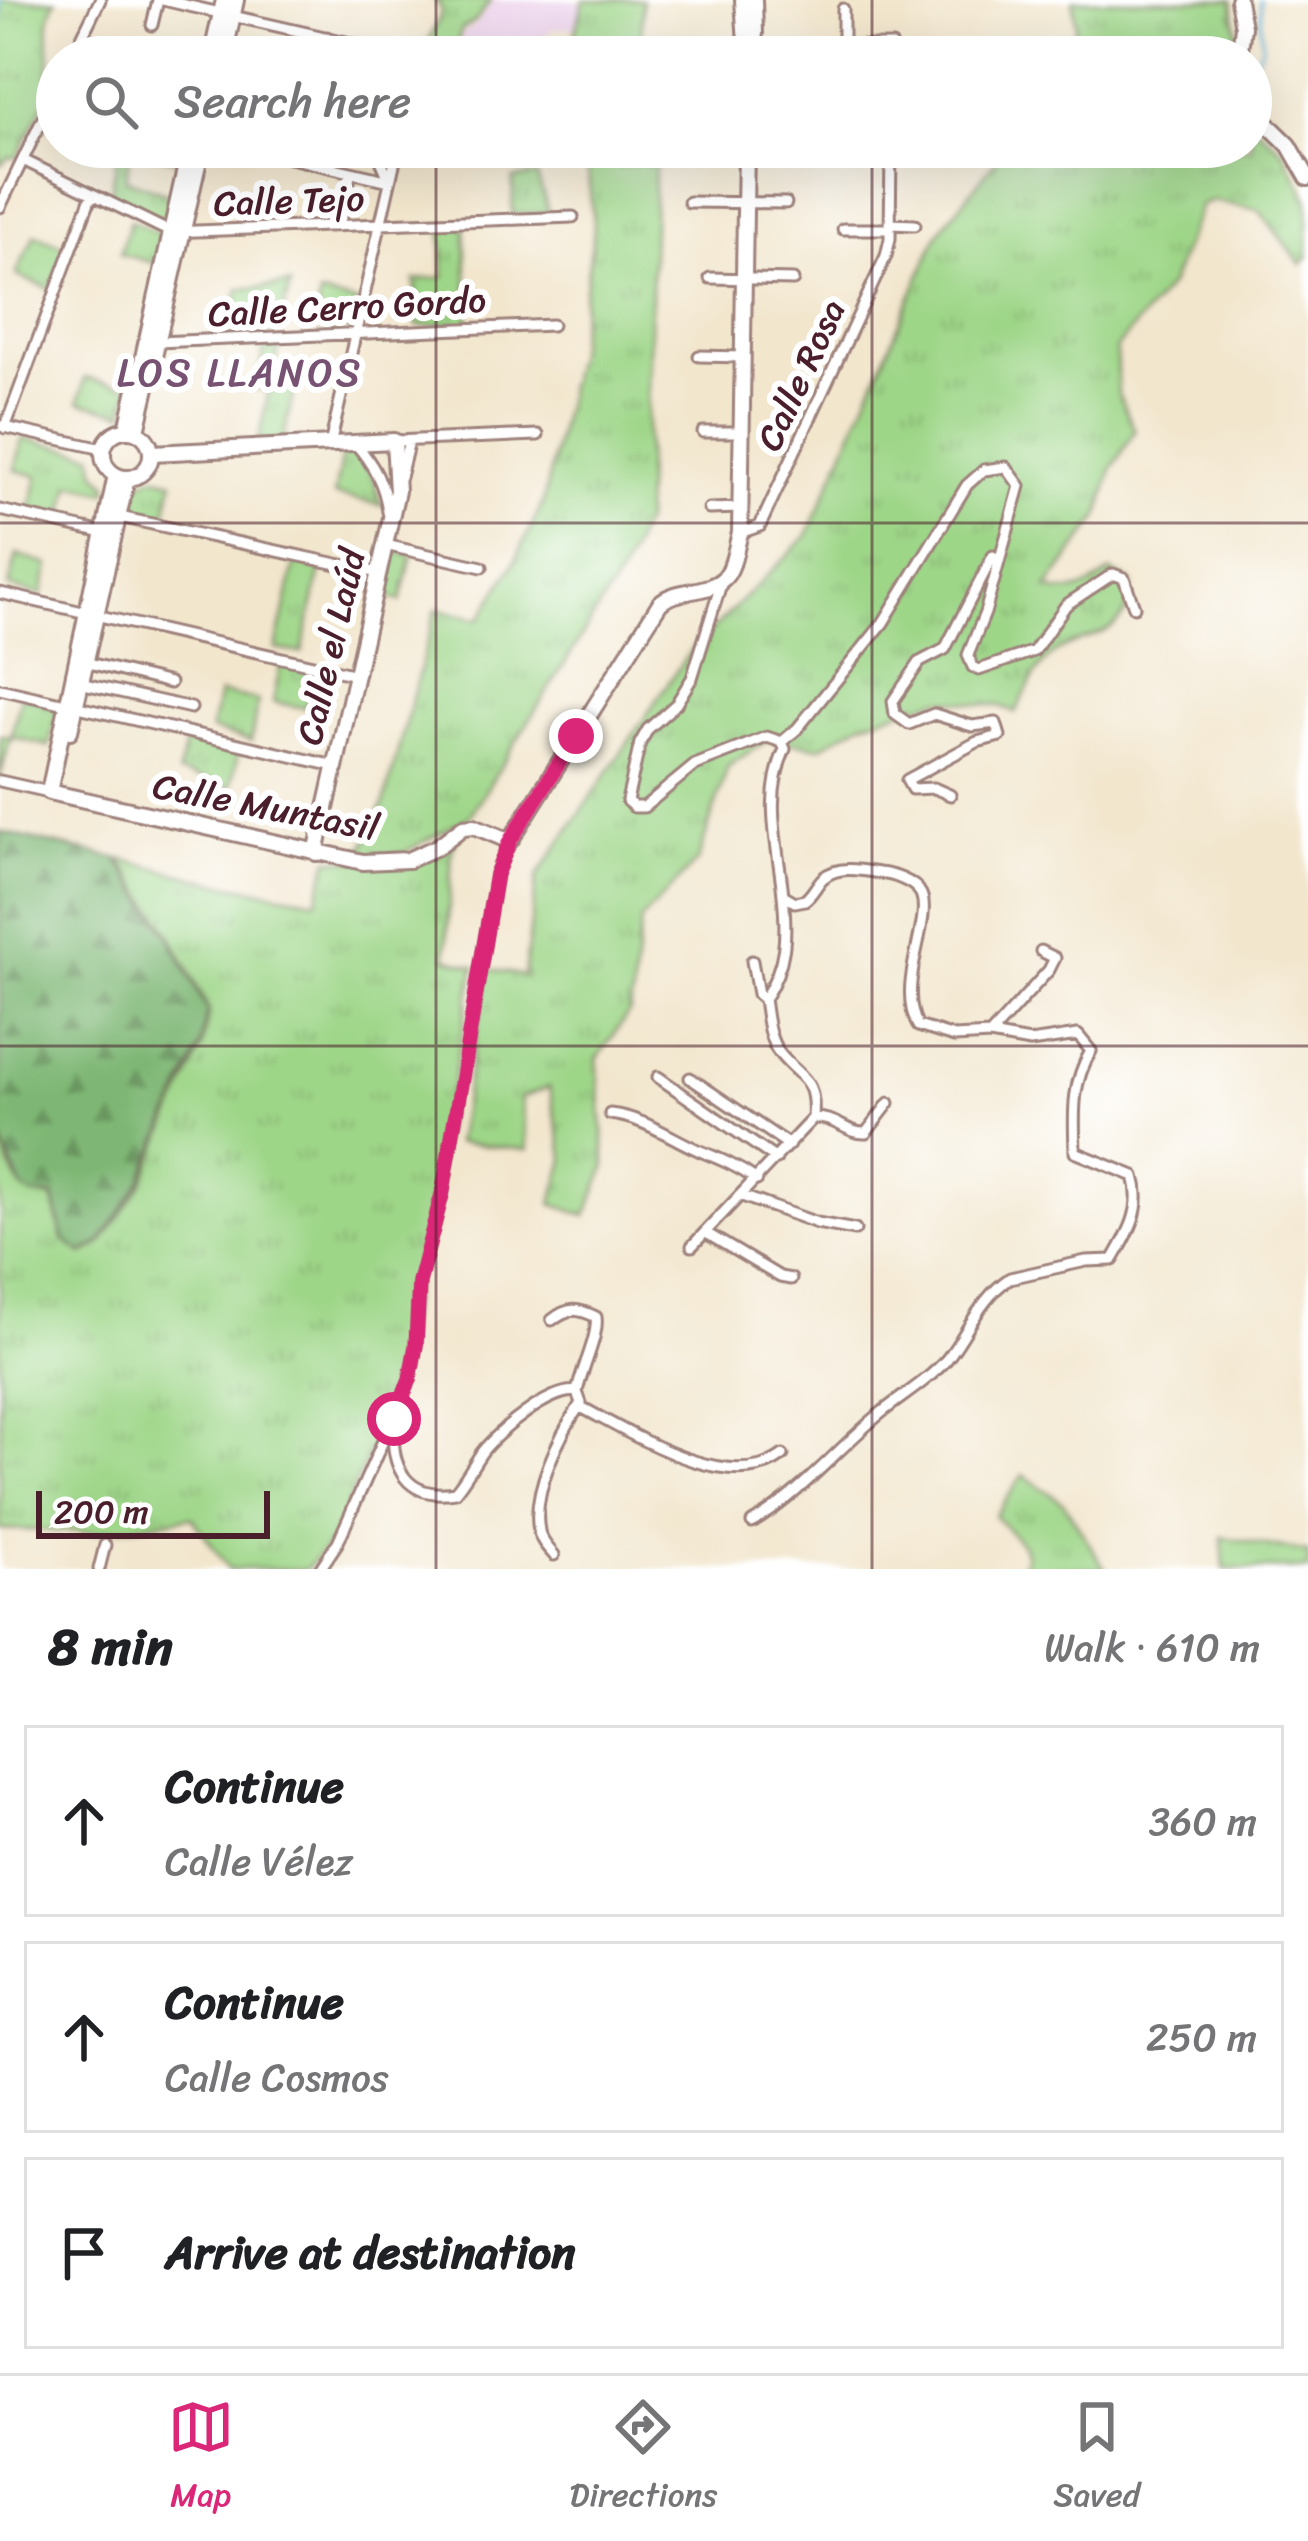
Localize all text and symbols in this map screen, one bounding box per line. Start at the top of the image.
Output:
search box [36,36,1272,168]
text: Search here [174,62,411,142]
icon: search [78,69,144,135]
street label: Calle Tejo [212,166,366,236]
street label: Calle Cerro Gordo [206,268,488,346]
street label: Calle Rosa [738,288,864,462]
district label: LOS LLANOS [117,338,363,407]
street label: Calle el Laúd [277,540,385,751]
route end [549,709,603,763]
street label: Calle Muntasil [147,754,385,860]
route start [367,1392,421,1446]
text: 200 m [54,1483,149,1541]
scale bar [36,1485,270,1538]
text: 8 min [48,1602,173,1692]
text: Walk · 610 m [1044,1613,1260,1682]
text: Continue [165,1747,344,1827]
text: 360 m [1149,1787,1257,1856]
icon: ahead [51,1788,117,1854]
text: Calle Vélez [165,1827,353,1896]
text: Continue [165,1963,344,2043]
text: 250 m [1146,2003,1257,2072]
icon: ahead [51,2004,117,2070]
text: Calle Cosmos [165,2043,389,2112]
text: Arrive at destination [165,2213,575,2293]
icon: arrive [51,2220,117,2286]
tab: Map [168,2394,234,2524]
tab: Directions [570,2394,717,2524]
tab: Saved [1053,2394,1140,2524]

